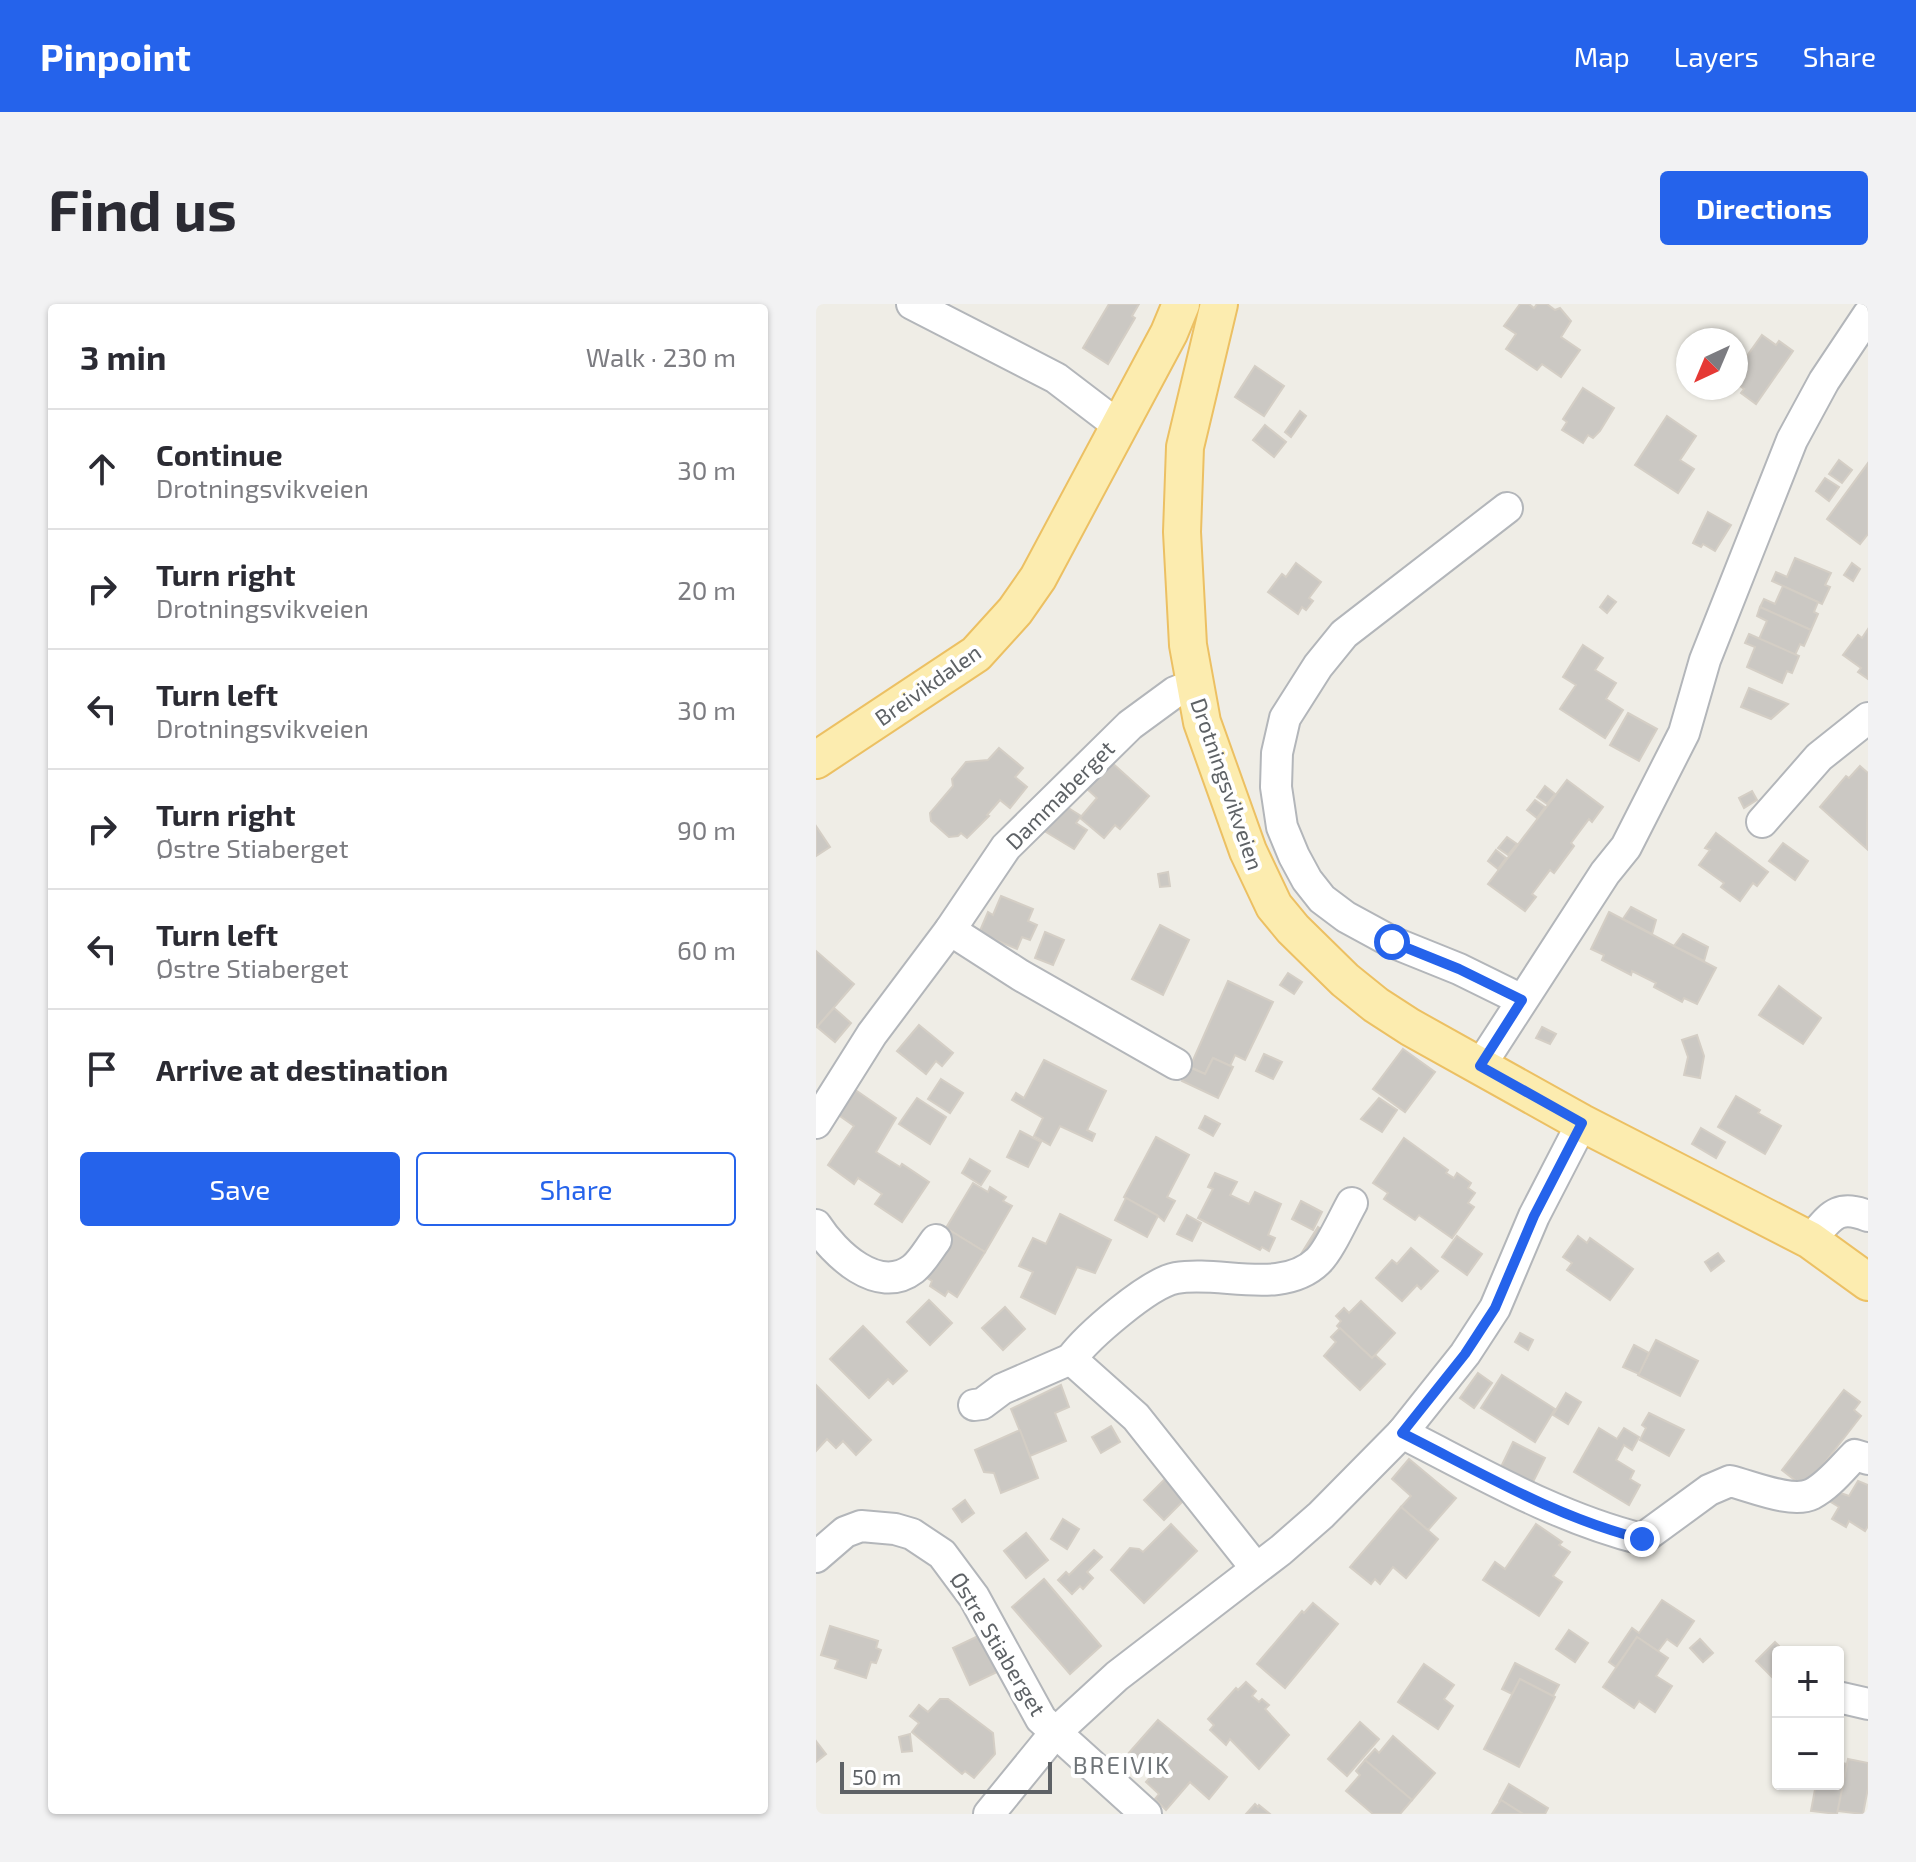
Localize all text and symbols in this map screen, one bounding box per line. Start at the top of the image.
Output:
text: Pinpoint [40,33,191,79]
text: Map [1574,39,1630,73]
text: Layers [1674,39,1759,73]
text: Share [1803,39,1876,73]
button: Directions [1660,171,1868,245]
text: Find us [48,175,237,242]
north arrow [1676,328,1748,400]
text: 3 min [80,336,166,377]
text: Walk · 230 m [586,341,736,372]
text: Continue [156,436,283,472]
icon: ahead [80,447,124,491]
text: 30 m [677,454,736,485]
text: Drotningsvikveien [156,472,369,503]
text: Turn right [156,556,296,592]
icon: right [80,567,124,611]
text: 20 m [677,574,736,605]
text: Drotningsvikveien [156,592,369,623]
street label: Breivikdalen [869,638,985,730]
text: Turn left [156,676,278,712]
icon: left [80,687,124,731]
text: 30 m [677,694,736,725]
street label: Drotningsvikveien [1186,694,1270,873]
text: Drotningsvikveien [156,712,369,743]
street label: Dammaberget [1000,735,1119,854]
text: Turn right [156,796,296,832]
icon: right [80,807,124,851]
text: 90 m [677,814,736,845]
text: Østre Stiaberget [156,832,349,863]
text: Turn left [156,916,278,952]
route start [1374,924,1410,960]
icon: left [80,927,124,971]
text: 60 m [677,934,736,965]
text: Østre Stiaberget [156,952,349,983]
icon: arrive [80,1047,124,1091]
text: Arrive at destination [156,1051,448,1087]
button: Save [80,1152,400,1226]
button: Share [416,1152,736,1226]
route end [1624,1521,1660,1557]
street label: Østre Stiaberget [946,1567,1052,1720]
map controls [1772,1646,1844,1790]
button: + [1772,1646,1844,1718]
button: − [1772,1718,1844,1790]
district label: BREIVIK [1073,1750,1171,1779]
scale bar [840,1758,1052,1794]
text: 50 m [852,1763,901,1789]

